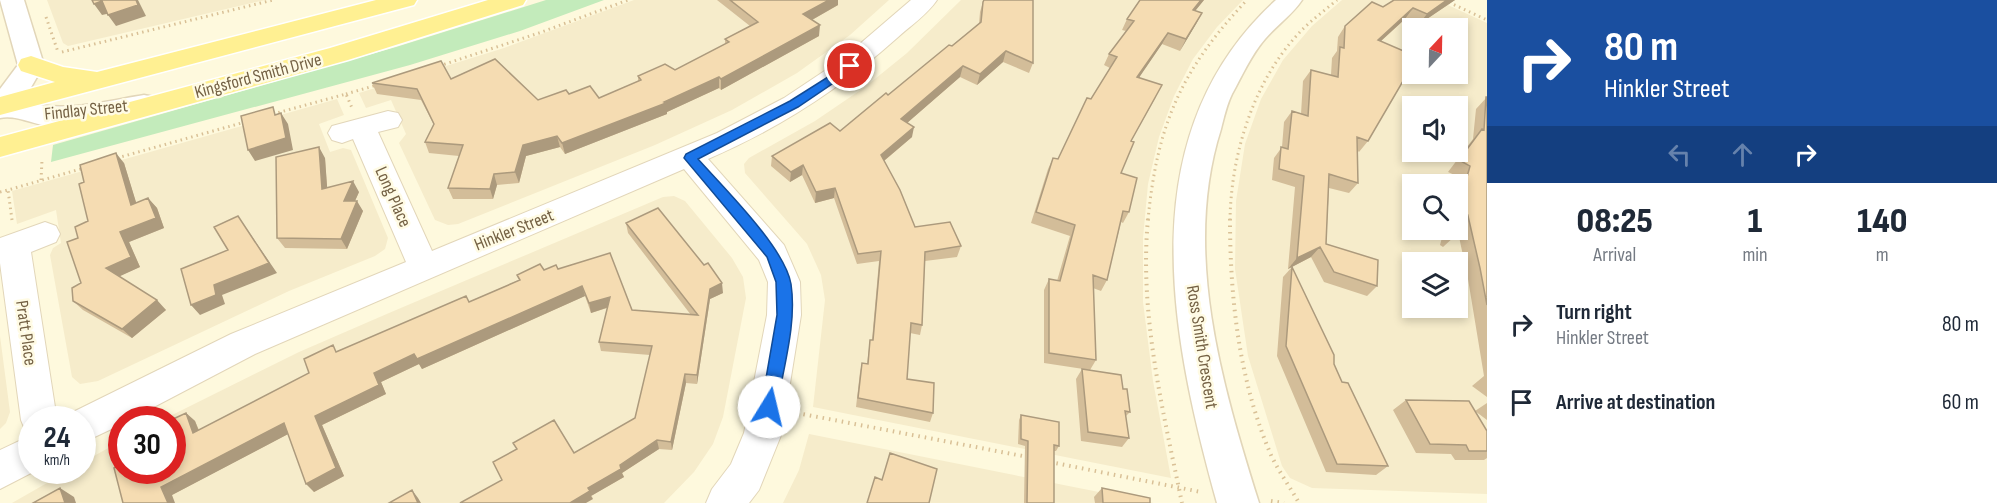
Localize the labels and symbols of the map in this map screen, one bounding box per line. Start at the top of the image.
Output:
north arrow [1402,18,1468,84]
pin [824,40,875,91]
street label: Kingsford Smith Drive [192,49,324,103]
street label: Findlay Street [43,95,129,125]
street label: Long Place [370,164,416,230]
street label: Hinkler Street [471,204,557,255]
street label: Ross Smith Crescent [1182,284,1222,411]
street label: Pratt Place [11,299,41,367]
position arrow [737,375,801,439]
speed limit sign: 30 [108,406,186,484]

